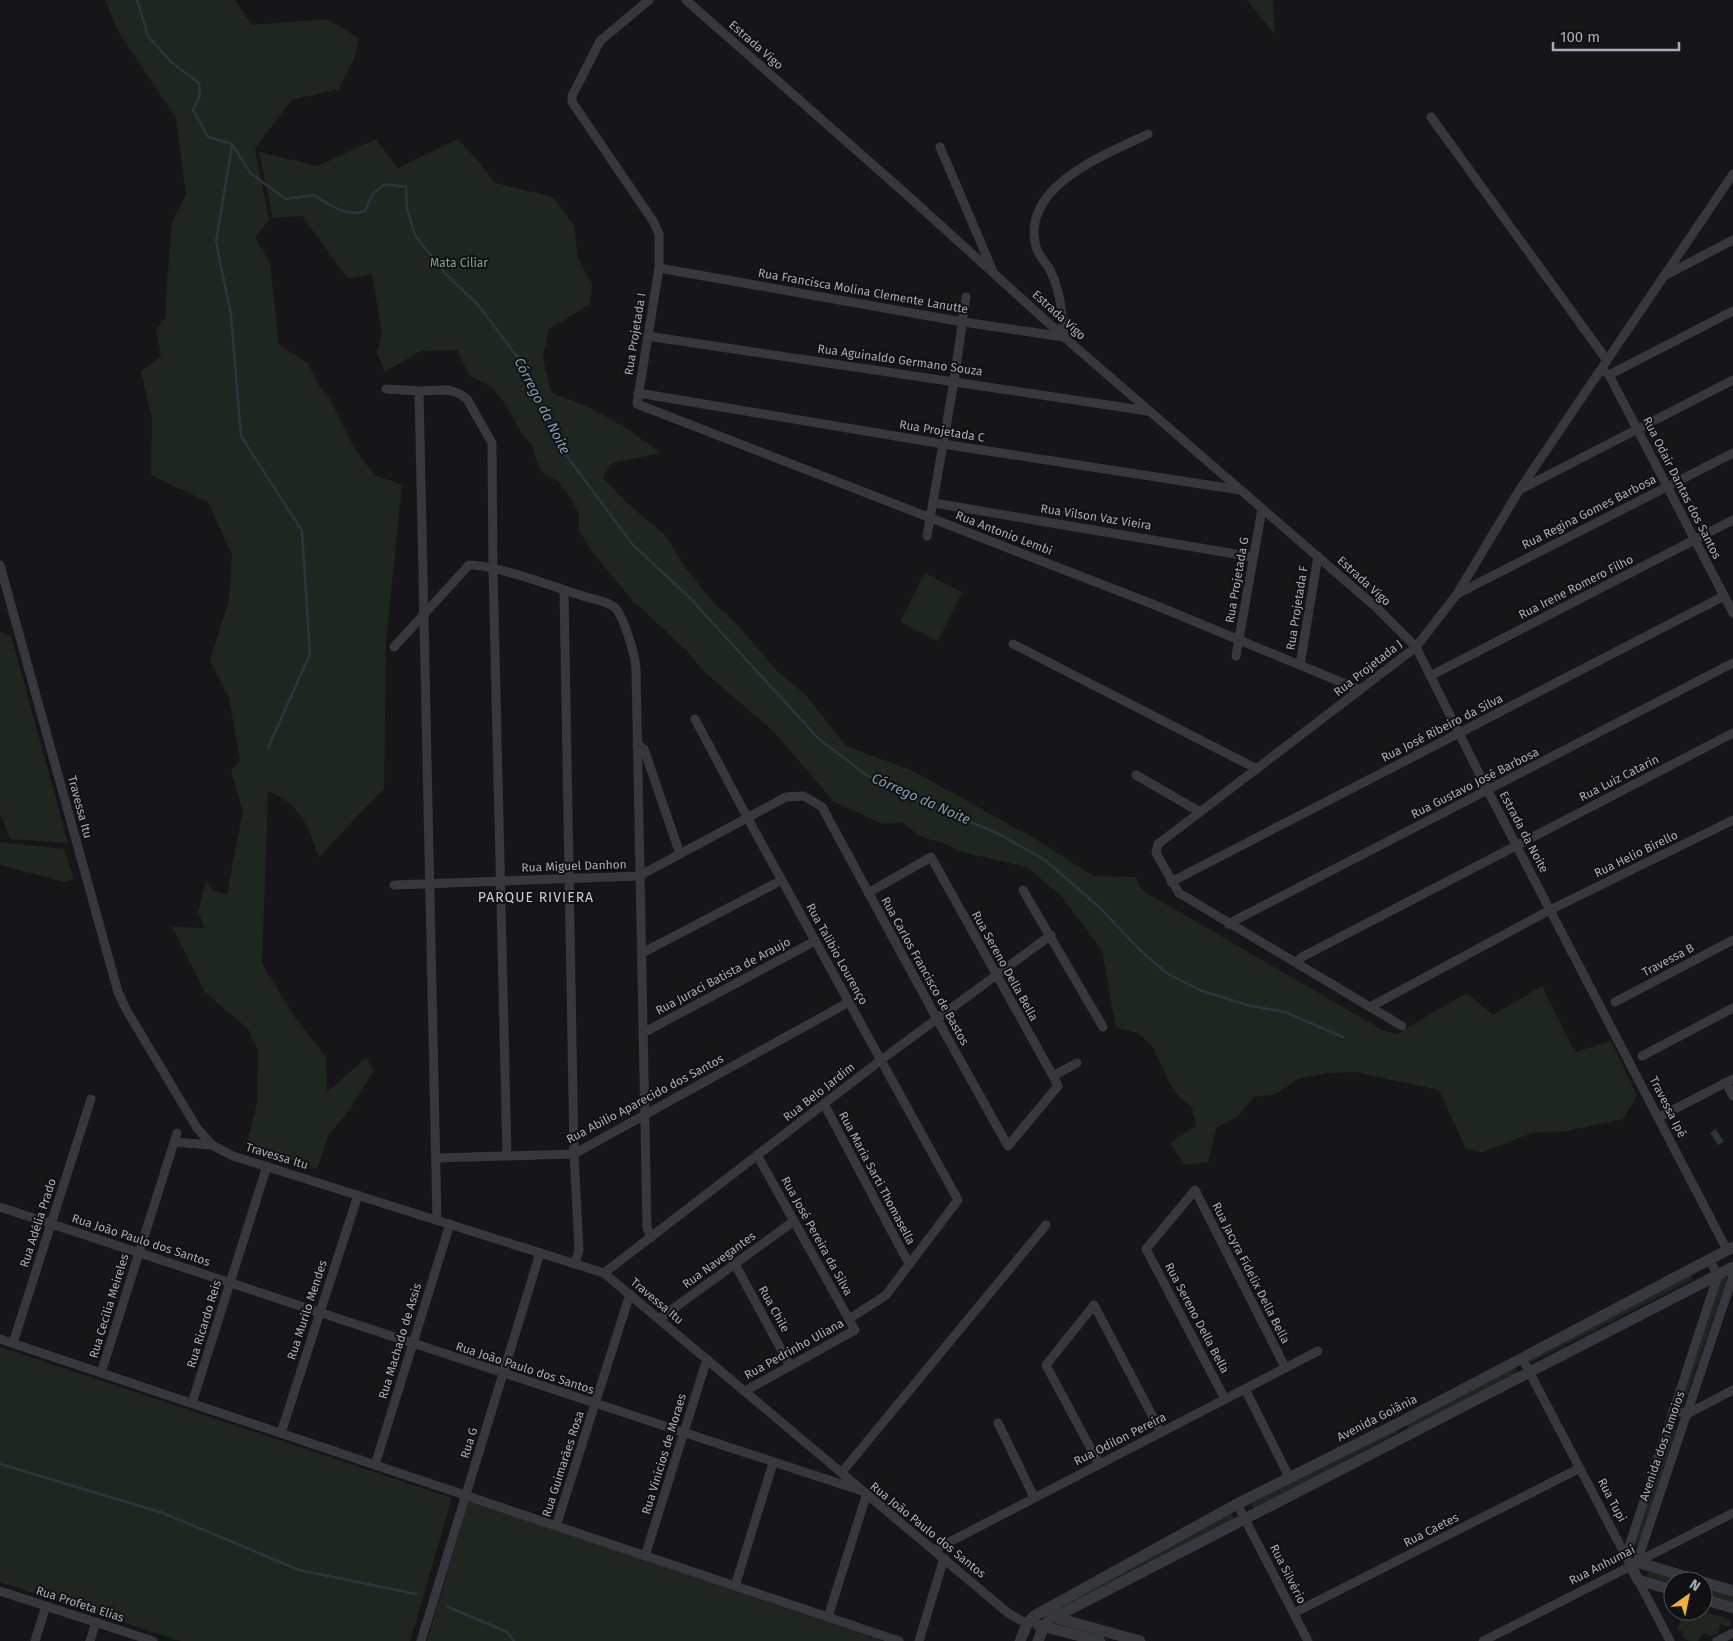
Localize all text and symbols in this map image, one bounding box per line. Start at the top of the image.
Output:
street label: Estrada Vigo [726,18,786,72]
scale bar [1553,20,1679,52]
text: 100 m [1560,28,1600,46]
park label: Mata Ciliar [430,256,488,270]
street label: Rua Francisca Molina Clemente Lanutte [757,266,969,316]
street label: Estrada Vigo [1029,287,1089,343]
street label: Rua Projetada I [622,292,648,376]
street label: Rua Aguinaldo Germano Souza [817,341,983,379]
water label: Córrego da Noite [510,355,574,457]
street label: Rua Odair Dantas dos Santos [1640,415,1724,562]
street label: Rua Projetada C [898,417,986,445]
street label: Rua Regina Gomes Barbosa [1520,472,1658,552]
street label: Rua Vilson Vaz Vieira [1039,501,1153,533]
street label: Rua Antonio Lembi [954,508,1054,558]
street label: Rua Projetada G [1223,536,1251,624]
street label: Rua Irene Romero Filho [1516,552,1636,622]
street label: Estrada Vigo [1334,553,1394,609]
street label: Rua Projetada F [1283,565,1311,651]
street label: Rua Projetada J [1331,637,1405,699]
street label: Rua José Ribeiro da Silva [1379,691,1505,765]
street label: Rua Gustavo José Barbosa [1409,745,1541,821]
street label: Rua Luiz Catarin [1577,752,1661,804]
water label: Córrego da Noite [869,770,973,828]
street label: Travessa Itu [65,774,95,840]
street label: Estrada da Noite [1497,789,1551,875]
street label: Rua Helio Birello [1592,828,1680,880]
street label: Rua Miguel Danhon [521,857,627,875]
district label: PARQUE RIVIERA [478,889,594,906]
street label: Rua Carlos Francisco de Bastos [878,894,972,1048]
street label: Rua Talibio Lourenço [803,901,871,1007]
street label: Rua Sereno Della Bella [969,909,1041,1023]
street label: Rua Juraci Batista de Araujo [653,934,793,1018]
street label: Travessa B [1640,940,1696,980]
street label: Rua Abilio Aparecido dos Santos [564,1051,726,1146]
street label: Rua Belo Jardim [781,1060,857,1124]
street label: Travessa Ipê [1647,1074,1689,1140]
street label: Rua Maria Sarti Thomasella [836,1109,918,1247]
street label: Travessa Itu [244,1140,310,1172]
street label: Rua José Pereira da Silva [778,1174,856,1298]
street label: Rua Adélia Prado [17,1177,59,1269]
street label: Rua Jacyra Fidelix Della Bella [1209,1200,1293,1346]
street label: Rua João Paulo dos Santos [70,1211,212,1269]
street label: Rua Navegantes [680,1229,759,1291]
street label: Rua Cecília Meireles [86,1252,132,1360]
street label: Rua Murilo Mendes [284,1258,330,1362]
street label: Rua Sereno Della Bella [1162,1260,1232,1376]
street label: Travessa Itu [628,1275,686,1327]
street label: Rua Ricardo Reis [184,1278,224,1370]
street label: Rua Machado de Assis [376,1281,424,1401]
street label: Rua Chile [756,1283,792,1335]
street label: Rua Pedrinho Uliana [742,1316,846,1382]
street label: Rua João Paulo dos Santos [454,1339,596,1397]
street label: Avenida dos Tamoios [1637,1389,1687,1503]
street label: Rua Vinícios de Moraes [639,1392,689,1516]
street label: Avenida Goiânia [1335,1392,1419,1444]
street label: Rua Guimarães Rosa [539,1409,587,1519]
street label: Rua Odilon Pereira [1072,1410,1168,1468]
street label: Rua G [458,1426,480,1460]
street label: Rua Tupi [1595,1476,1629,1524]
street label: Rua João Paulo dos Santos [867,1479,989,1581]
street label: Rua Caetes [1401,1510,1461,1550]
street label: Rua Silvério [1267,1542,1309,1606]
street label: Rua Anhumai [1567,1542,1637,1588]
north arrow [1663,1571,1713,1621]
text: N [1686,1576,1703,1595]
street label: Rua Profeta Elias [34,1583,126,1625]

